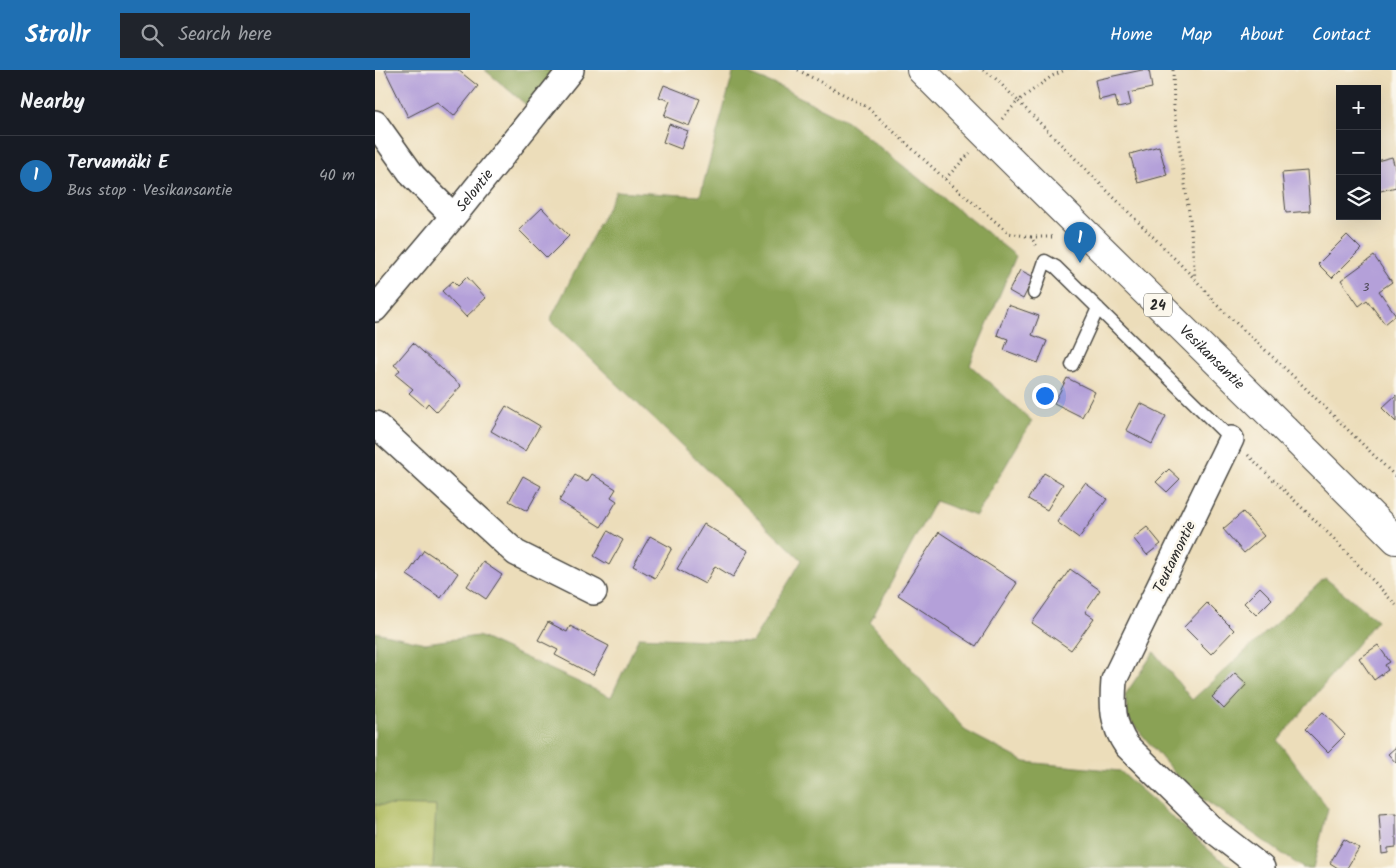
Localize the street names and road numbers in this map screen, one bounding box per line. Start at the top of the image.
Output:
street label: Selontie [450,164,500,218]
road number: 24 [1144,294,1172,316]
street label: Vesikansantie [1173,320,1250,396]
street label: Teutamontie [1147,517,1203,598]

